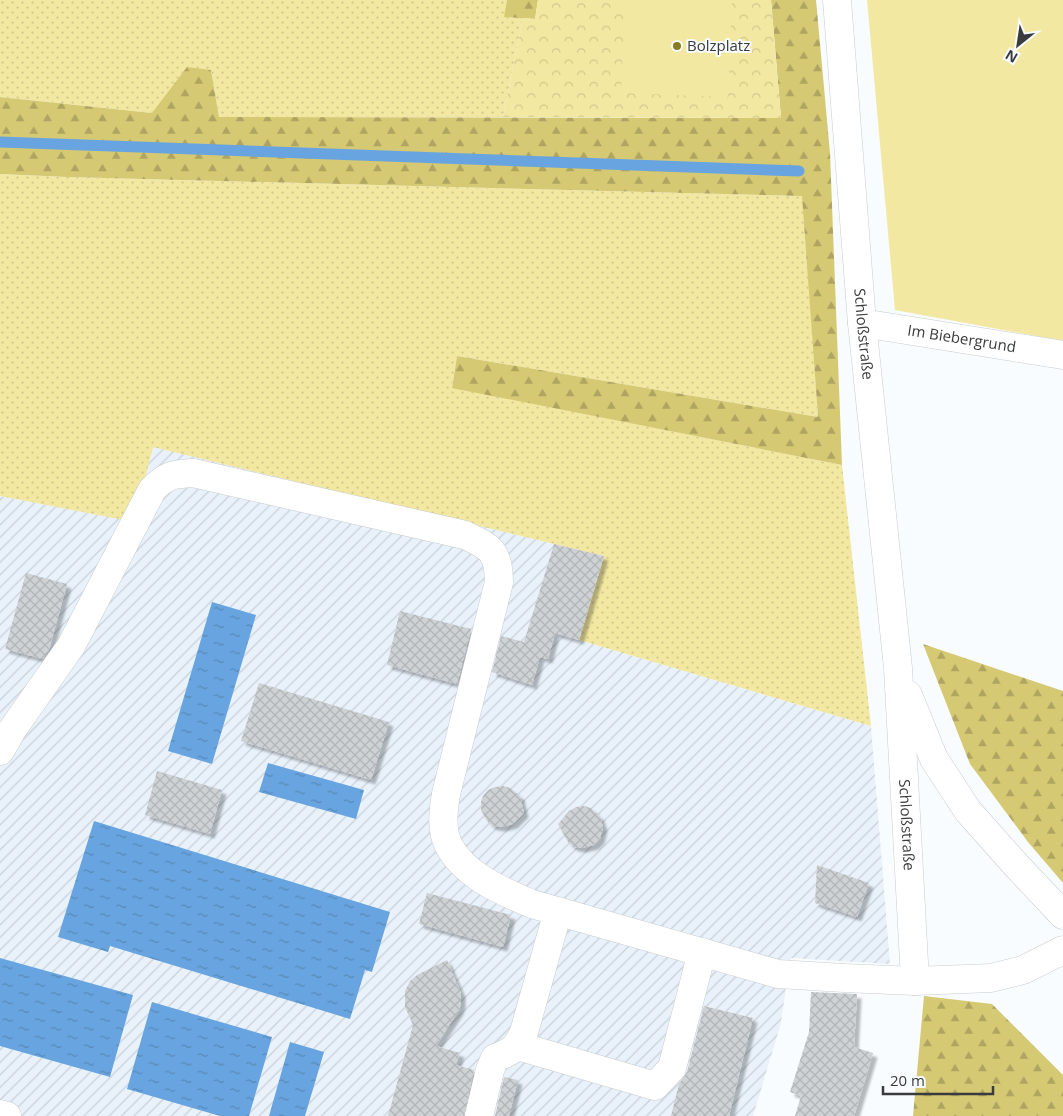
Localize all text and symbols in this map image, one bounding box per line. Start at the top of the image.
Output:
north arrow [993,20,1043,70]
place label: Bolzplatz [687,35,750,55]
marker: Bolzplatz [671,40,683,52]
text: N [1002,46,1021,68]
street label: Schloßstraße [850,287,879,380]
street label: Im Biebergrund [906,319,1018,356]
street label: Schloßstraße [895,779,920,871]
scale bar [883,1064,993,1096]
text: 20 m [890,1070,925,1090]

